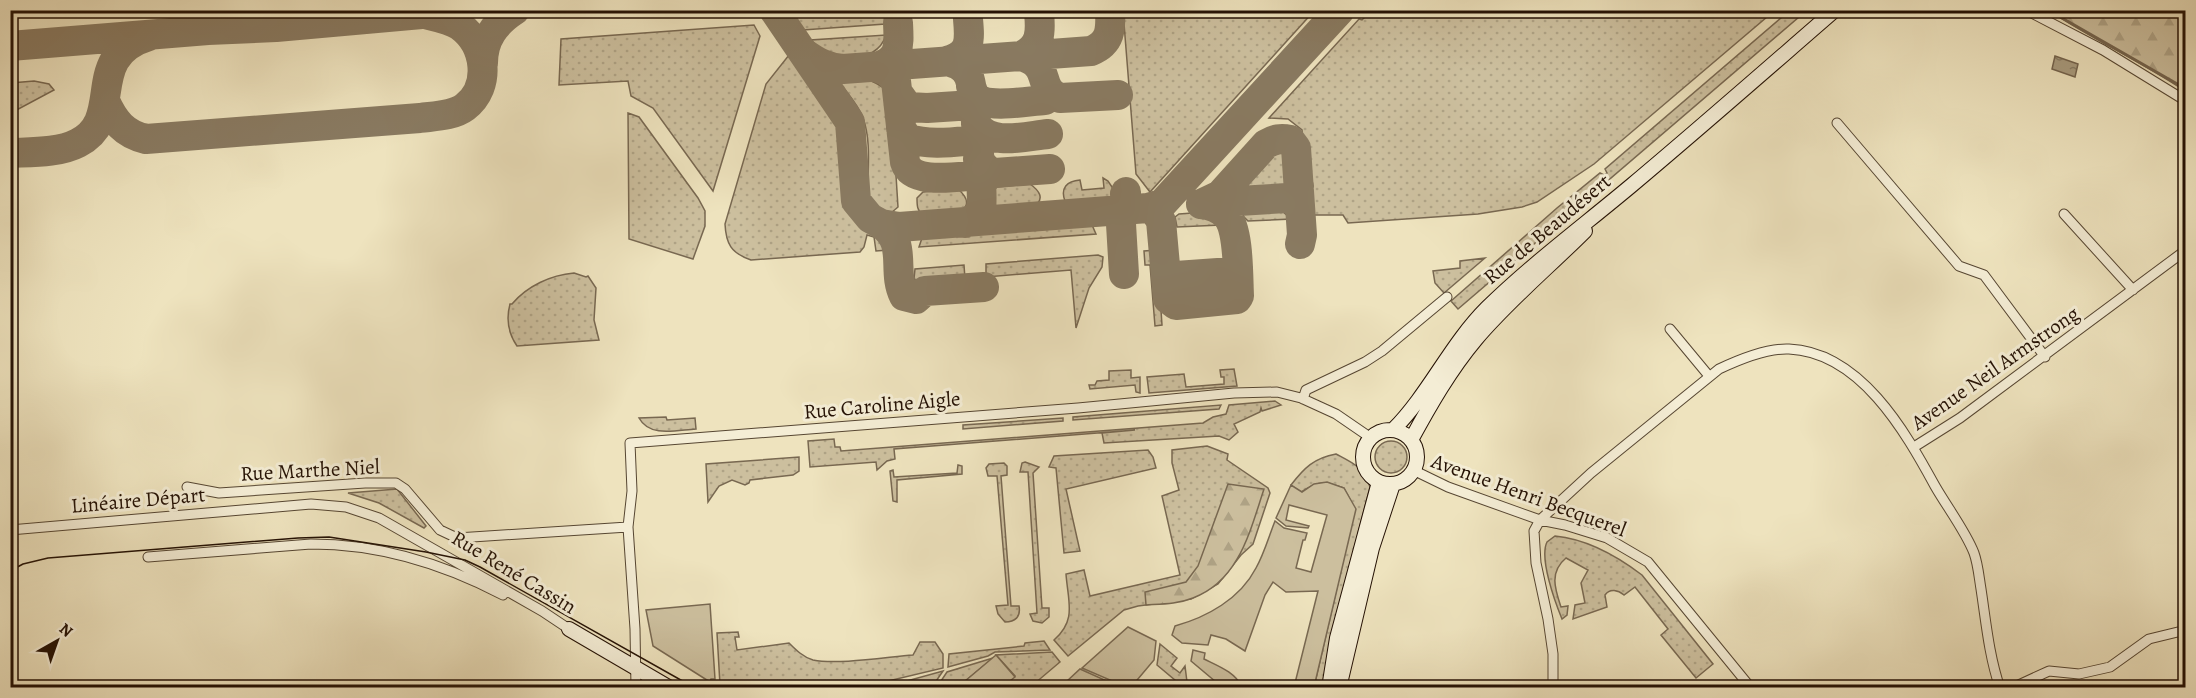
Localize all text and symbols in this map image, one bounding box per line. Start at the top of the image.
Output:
street label: Rue de Beaudésert [1477,167,1617,291]
street label: Avenue Neil Armstrong [1905,299,2085,437]
street label: Rue Caroline Aigle [802,384,962,426]
street label: Avenue Henri Becquerel [1427,446,1630,543]
street label: Rue Marthe Niel [240,452,380,488]
street label: Linéaire Départ [70,480,206,520]
street label: Rue René Cassin [446,524,582,620]
north arrow [27,611,87,671]
text: N [54,618,78,643]

